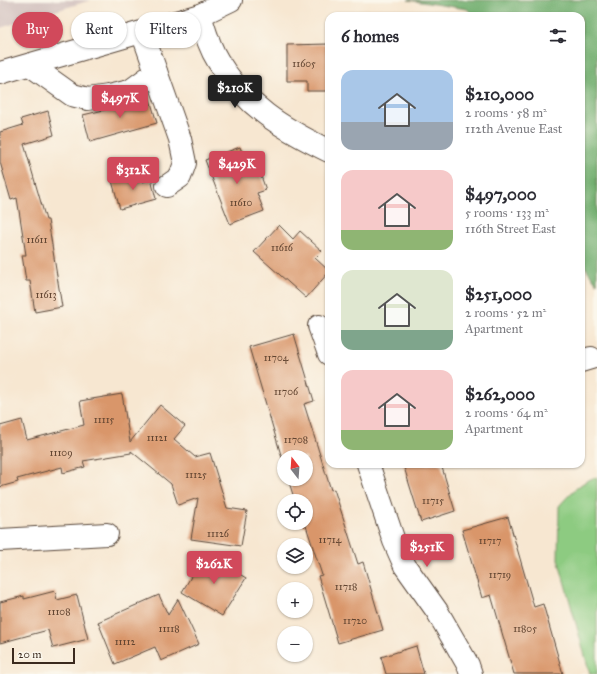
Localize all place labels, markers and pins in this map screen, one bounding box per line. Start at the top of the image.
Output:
pin: $210K [207,75,263,109]
pin: $497K [92,85,148,119]
pin: $429K [209,151,265,185]
pin: $312K [105,157,161,191]
pin: $251K [399,534,455,568]
pin: $262K [186,551,242,585]

